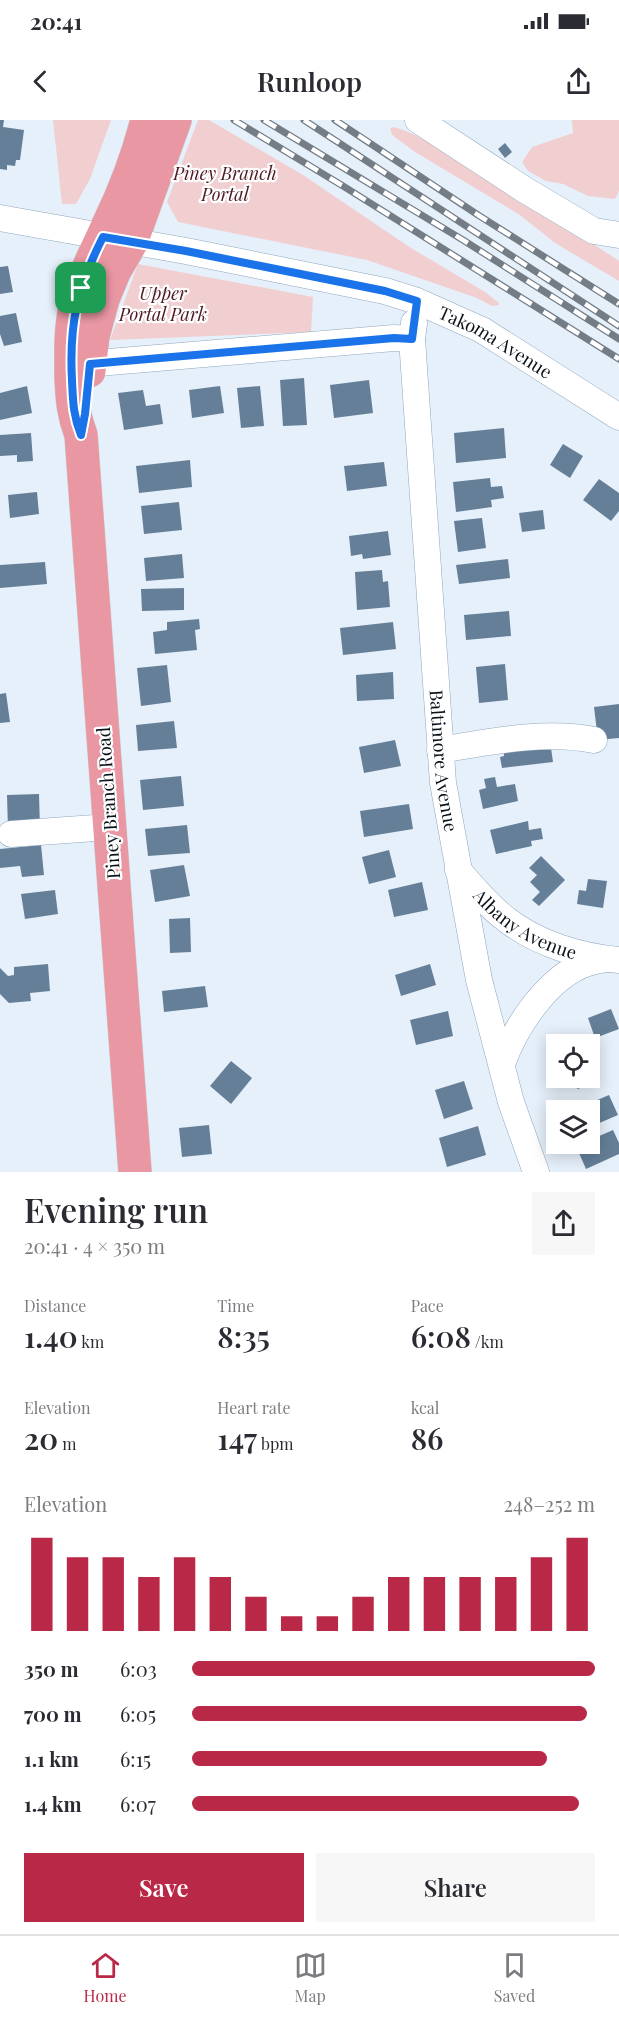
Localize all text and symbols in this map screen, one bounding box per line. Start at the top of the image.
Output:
text: 20:41 [30,6,82,36]
text: Runloop [257,63,362,99]
icon: back [24,65,57,98]
icon: share [562,65,595,98]
park label: Piney Branch Portal [172,161,277,206]
pin [55,262,106,313]
icon: arrive [64,271,97,304]
park label: Upper Portal Park [118,281,207,326]
street label: Takoma Avenue [435,300,557,384]
street label: Baltimore Avenue [425,689,464,834]
street label: Piney Branch Road [91,726,125,880]
street label: Albany Avenue [468,883,579,964]
map controls [546,1034,600,1154]
button: locate [546,1034,600,1088]
button: layers [546,1100,600,1154]
text: Evening run [24,1187,208,1231]
button: share [532,1192,595,1255]
text: 20:41 · 4 × 350 m [24,1232,165,1259]
text: Distance [24,1295,86,1316]
text: Time [217,1295,254,1316]
text: Pace [411,1295,444,1316]
text: 1.40 [24,1316,78,1356]
text: 8:35 [217,1316,270,1356]
text: 6:08 [411,1316,471,1356]
text: km [78,1331,104,1352]
text: /km [471,1331,504,1352]
text: Elevation [24,1397,91,1418]
text: Heart rate [217,1397,291,1418]
text: kcal [411,1397,439,1418]
text: 20 [24,1418,58,1458]
text: 147 [217,1418,257,1458]
text: 86 [411,1418,443,1458]
text: m [58,1433,76,1454]
text: bpm [257,1433,293,1454]
text: Elevation [24,1490,107,1517]
text: 248–252 m [504,1490,595,1517]
text: 350 m [24,1655,79,1682]
text: 6:03 [120,1655,157,1682]
text: 700 m [24,1700,82,1727]
text: 6:05 [120,1700,156,1727]
text: 1.1 km [24,1745,79,1772]
text: 6:15 [120,1745,151,1772]
text: 1.4 km [24,1790,82,1817]
text: 6:07 [120,1790,156,1817]
button: Save [24,1853,304,1922]
button: Share [316,1853,595,1922]
tab: Home [84,1949,126,2006]
tab: Map [294,1949,327,2006]
tab: Saved [494,1949,535,2006]

